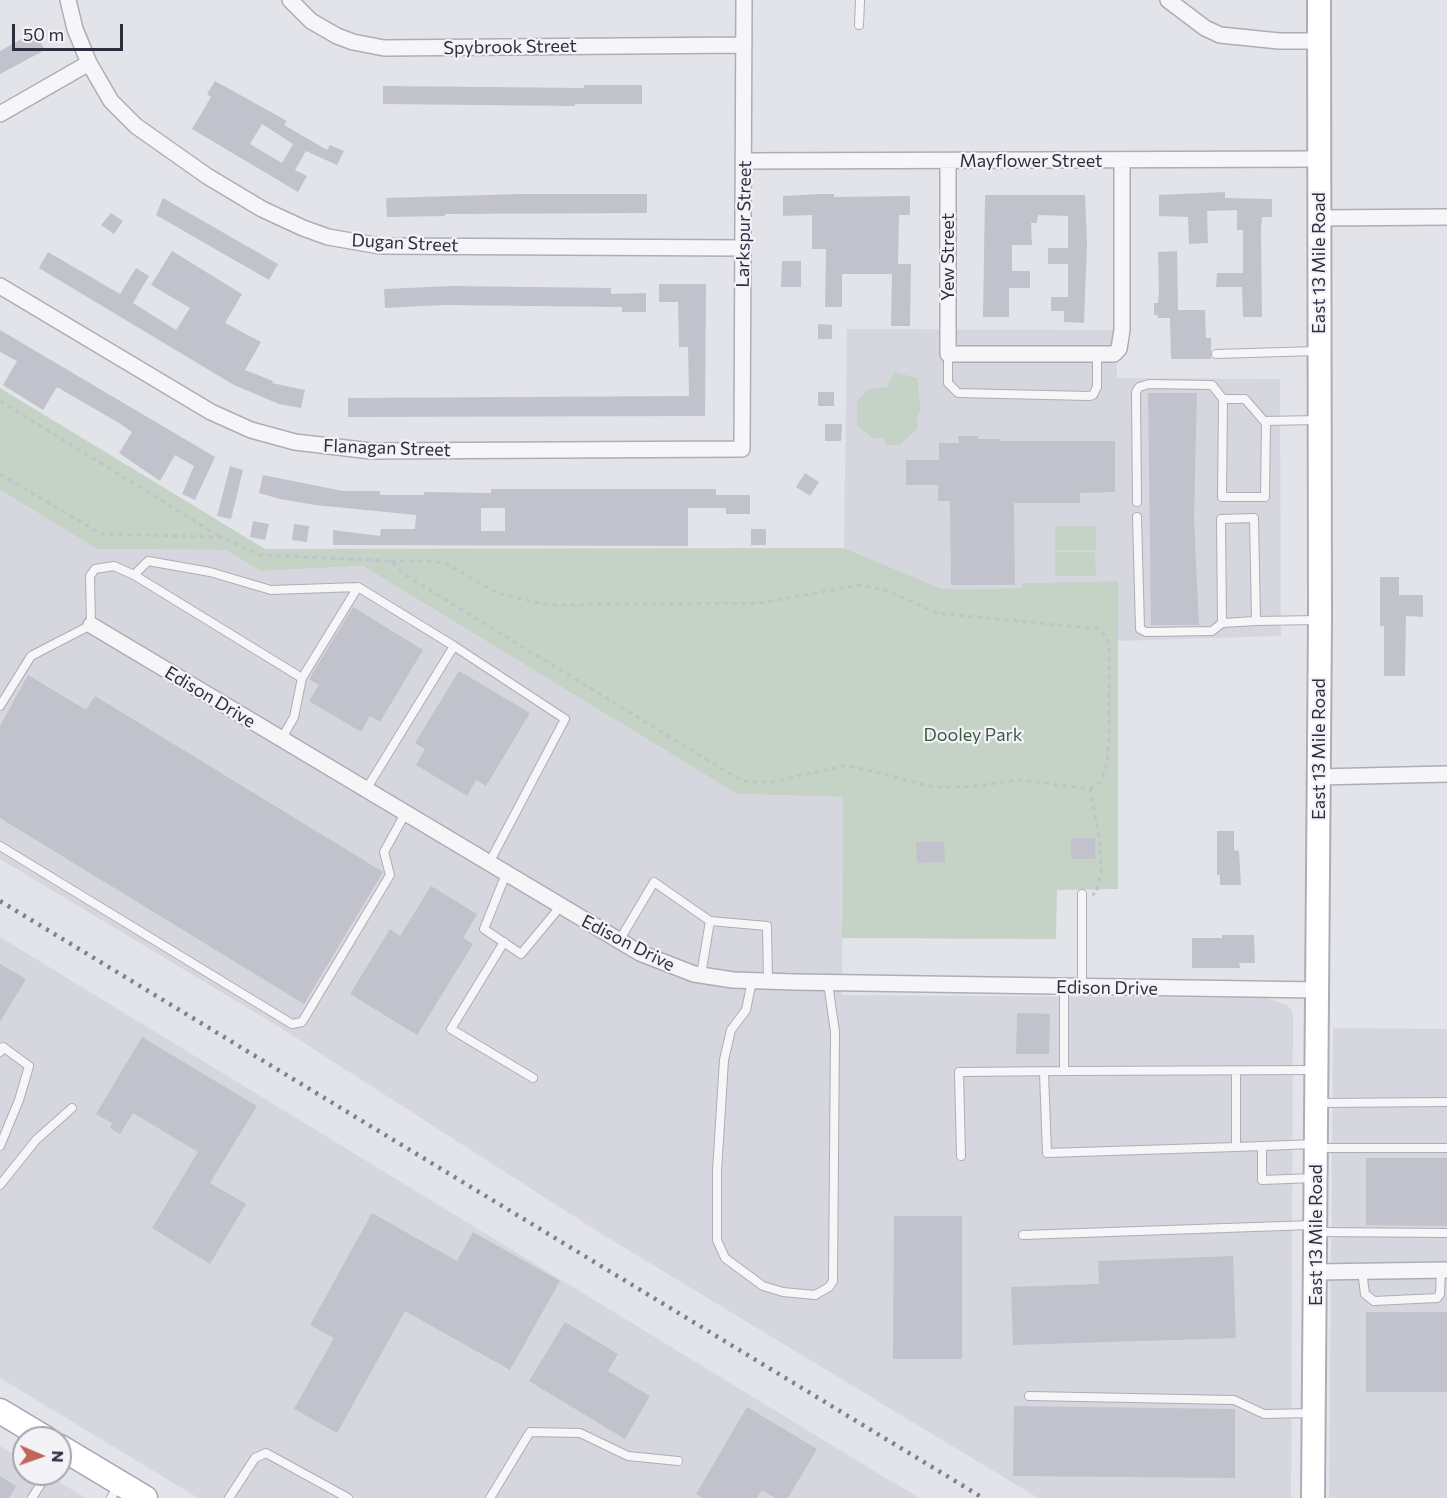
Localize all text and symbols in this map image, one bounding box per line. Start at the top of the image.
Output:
scale bar [15,12,126,50]
text: 50 m [23,23,64,45]
street label: Spybrook Street [443,35,577,59]
street label: Mayflower Street [960,150,1102,172]
street label: Larkspur Street [732,160,756,288]
street label: East 13 Mile Road [1308,192,1330,334]
street label: Yew Street [937,213,959,301]
street label: Dugan Street [351,229,459,257]
street label: Flanagan Street [323,435,451,461]
street label: Edison Drive [161,662,259,732]
street label: East 13 Mile Road [1308,678,1330,820]
park label: Dooley Park [923,724,1023,746]
street label: Edison Drive [578,910,678,976]
street label: Edison Drive [1056,976,1158,1000]
street label: East 13 Mile Road [1305,1164,1327,1306]
north arrow [12,1426,72,1486]
text: N [49,1450,68,1463]

